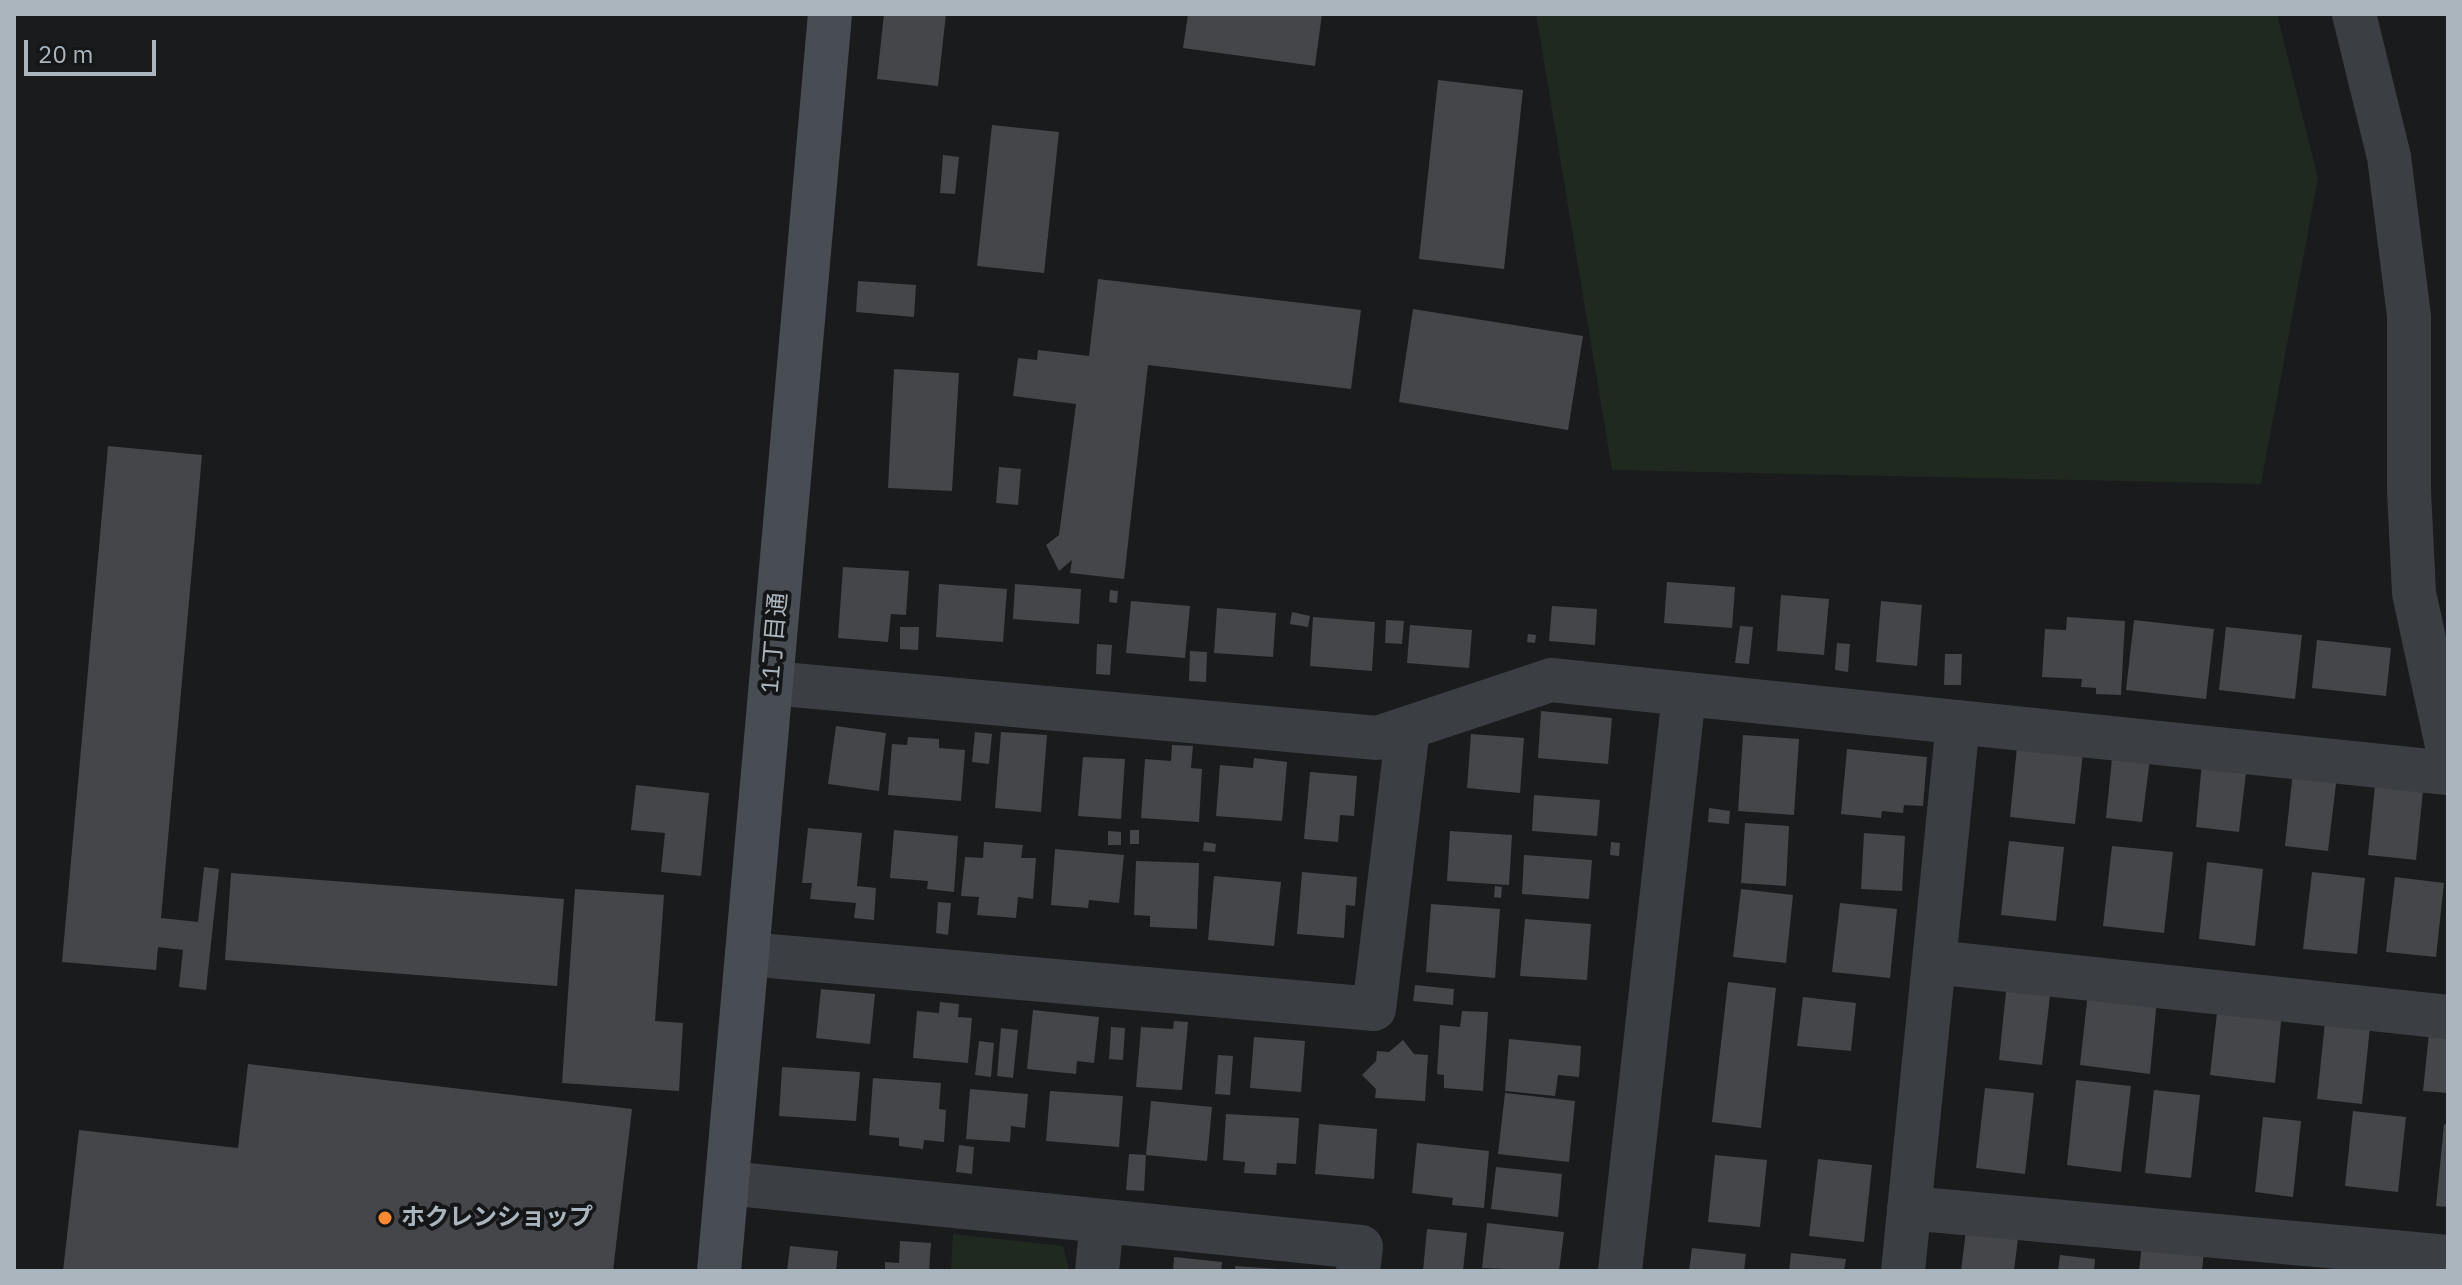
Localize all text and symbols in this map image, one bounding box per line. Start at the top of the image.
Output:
scale bar [28,24,160,74]
text: 20 m [38,38,93,70]
street label: 11丁目通 [756,592,794,694]
place label: ホクレンショップ [401,1204,593,1232]
marker: ホクレンショップ [376,1209,394,1227]

